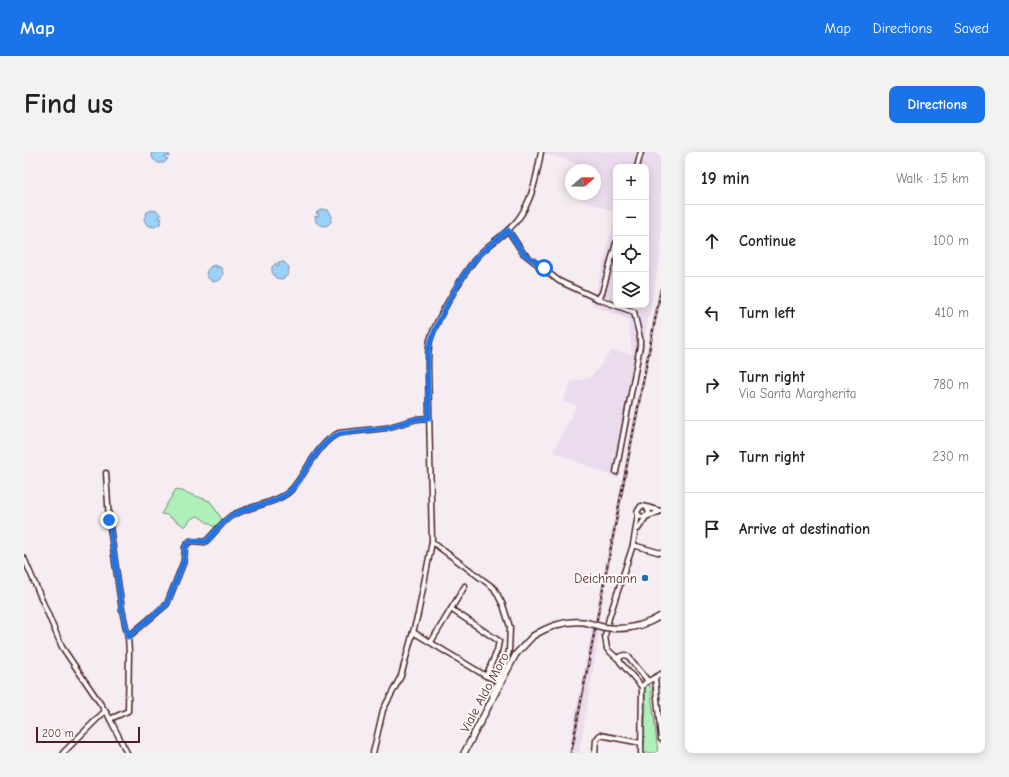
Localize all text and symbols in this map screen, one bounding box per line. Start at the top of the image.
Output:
text: Map [20,17,55,39]
text: Map [824,20,851,37]
text: Directions [873,20,932,37]
text: Saved [954,20,989,37]
button: Directions [889,86,985,123]
text: Find us [24,88,113,120]
north arrow [565,164,601,200]
map controls [613,164,649,308]
button: + [613,164,649,200]
text: 19 min [701,169,750,188]
text: Walk · 1.5 km [896,171,969,186]
button: − [613,200,649,236]
icon: ahead [701,230,723,252]
text: Continue [739,232,796,250]
text: 100 m [933,233,969,248]
button: locate [613,236,649,272]
route start [535,259,553,277]
button: layers [613,272,649,308]
icon: left [701,302,723,324]
text: Turn left [739,304,795,322]
text: 410 m [935,305,969,320]
text: Turn right [739,368,805,386]
icon: right [701,374,723,396]
text: 780 m [933,377,969,392]
text: Via Santa Margherita [739,386,856,401]
icon: right [701,446,723,468]
text: Turn right [739,448,805,466]
text: 230 m [933,449,969,464]
route end [100,511,118,529]
icon: arrive [701,518,723,540]
text: Arrive at destination [739,520,870,538]
place label: Deichmann [574,571,637,586]
marker: Deichmann [640,573,650,583]
street label: Viale Aldo Moro [457,650,512,735]
scale bar [36,725,140,744]
text: 200 m [42,727,74,740]

